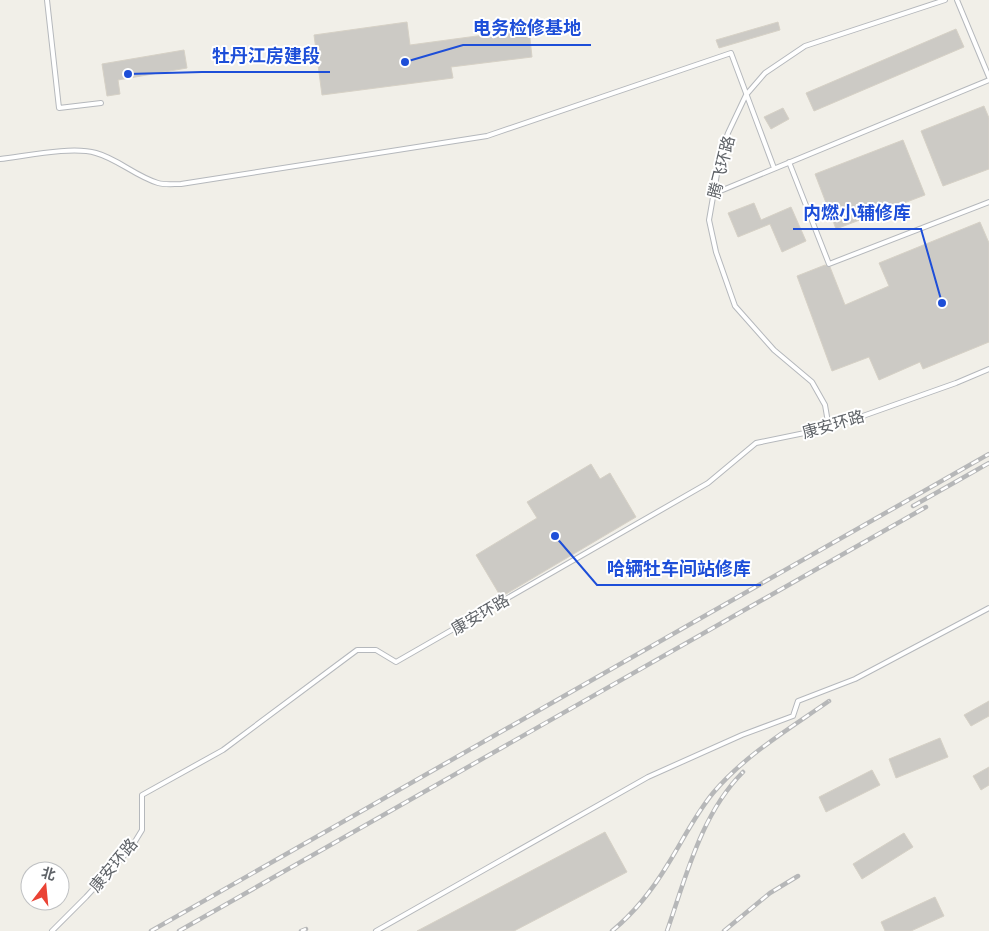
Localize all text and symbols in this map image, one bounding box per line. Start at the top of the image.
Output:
callout: 电务检修基地 [463,12,591,45]
text: 电务检修基地 [473,16,581,38]
callout: 牡丹江房建段 [202,39,330,72]
text: 牡丹江房建段 [212,44,320,66]
street label: 腾飞环路 [704,134,738,200]
callout: 内燃小辅修库 [793,196,921,229]
text: 内燃小辅修库 [803,201,911,223]
street label: 康安环路 [799,406,867,442]
callout: 哈辆牡车间站修库 [597,552,761,585]
text: 哈辆牡车间站修库 [607,557,751,579]
street label: 康安环路 [447,589,513,639]
street label: 康安环路 [85,834,141,896]
north arrow [20,861,70,911]
text: 北 [40,863,58,883]

